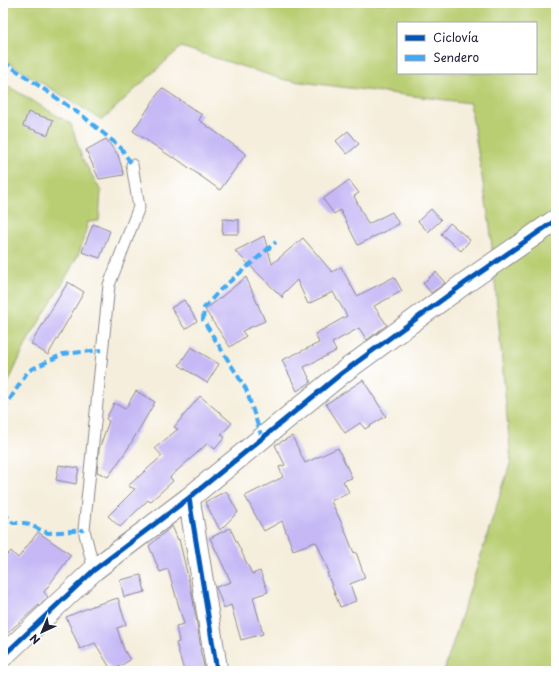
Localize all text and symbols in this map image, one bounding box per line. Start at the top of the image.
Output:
legend [397,22,537,74]
text: Ciclovía [433,28,479,46]
text: Sendero [433,48,480,66]
north arrow [22,612,62,652]
text: N [25,630,44,649]

